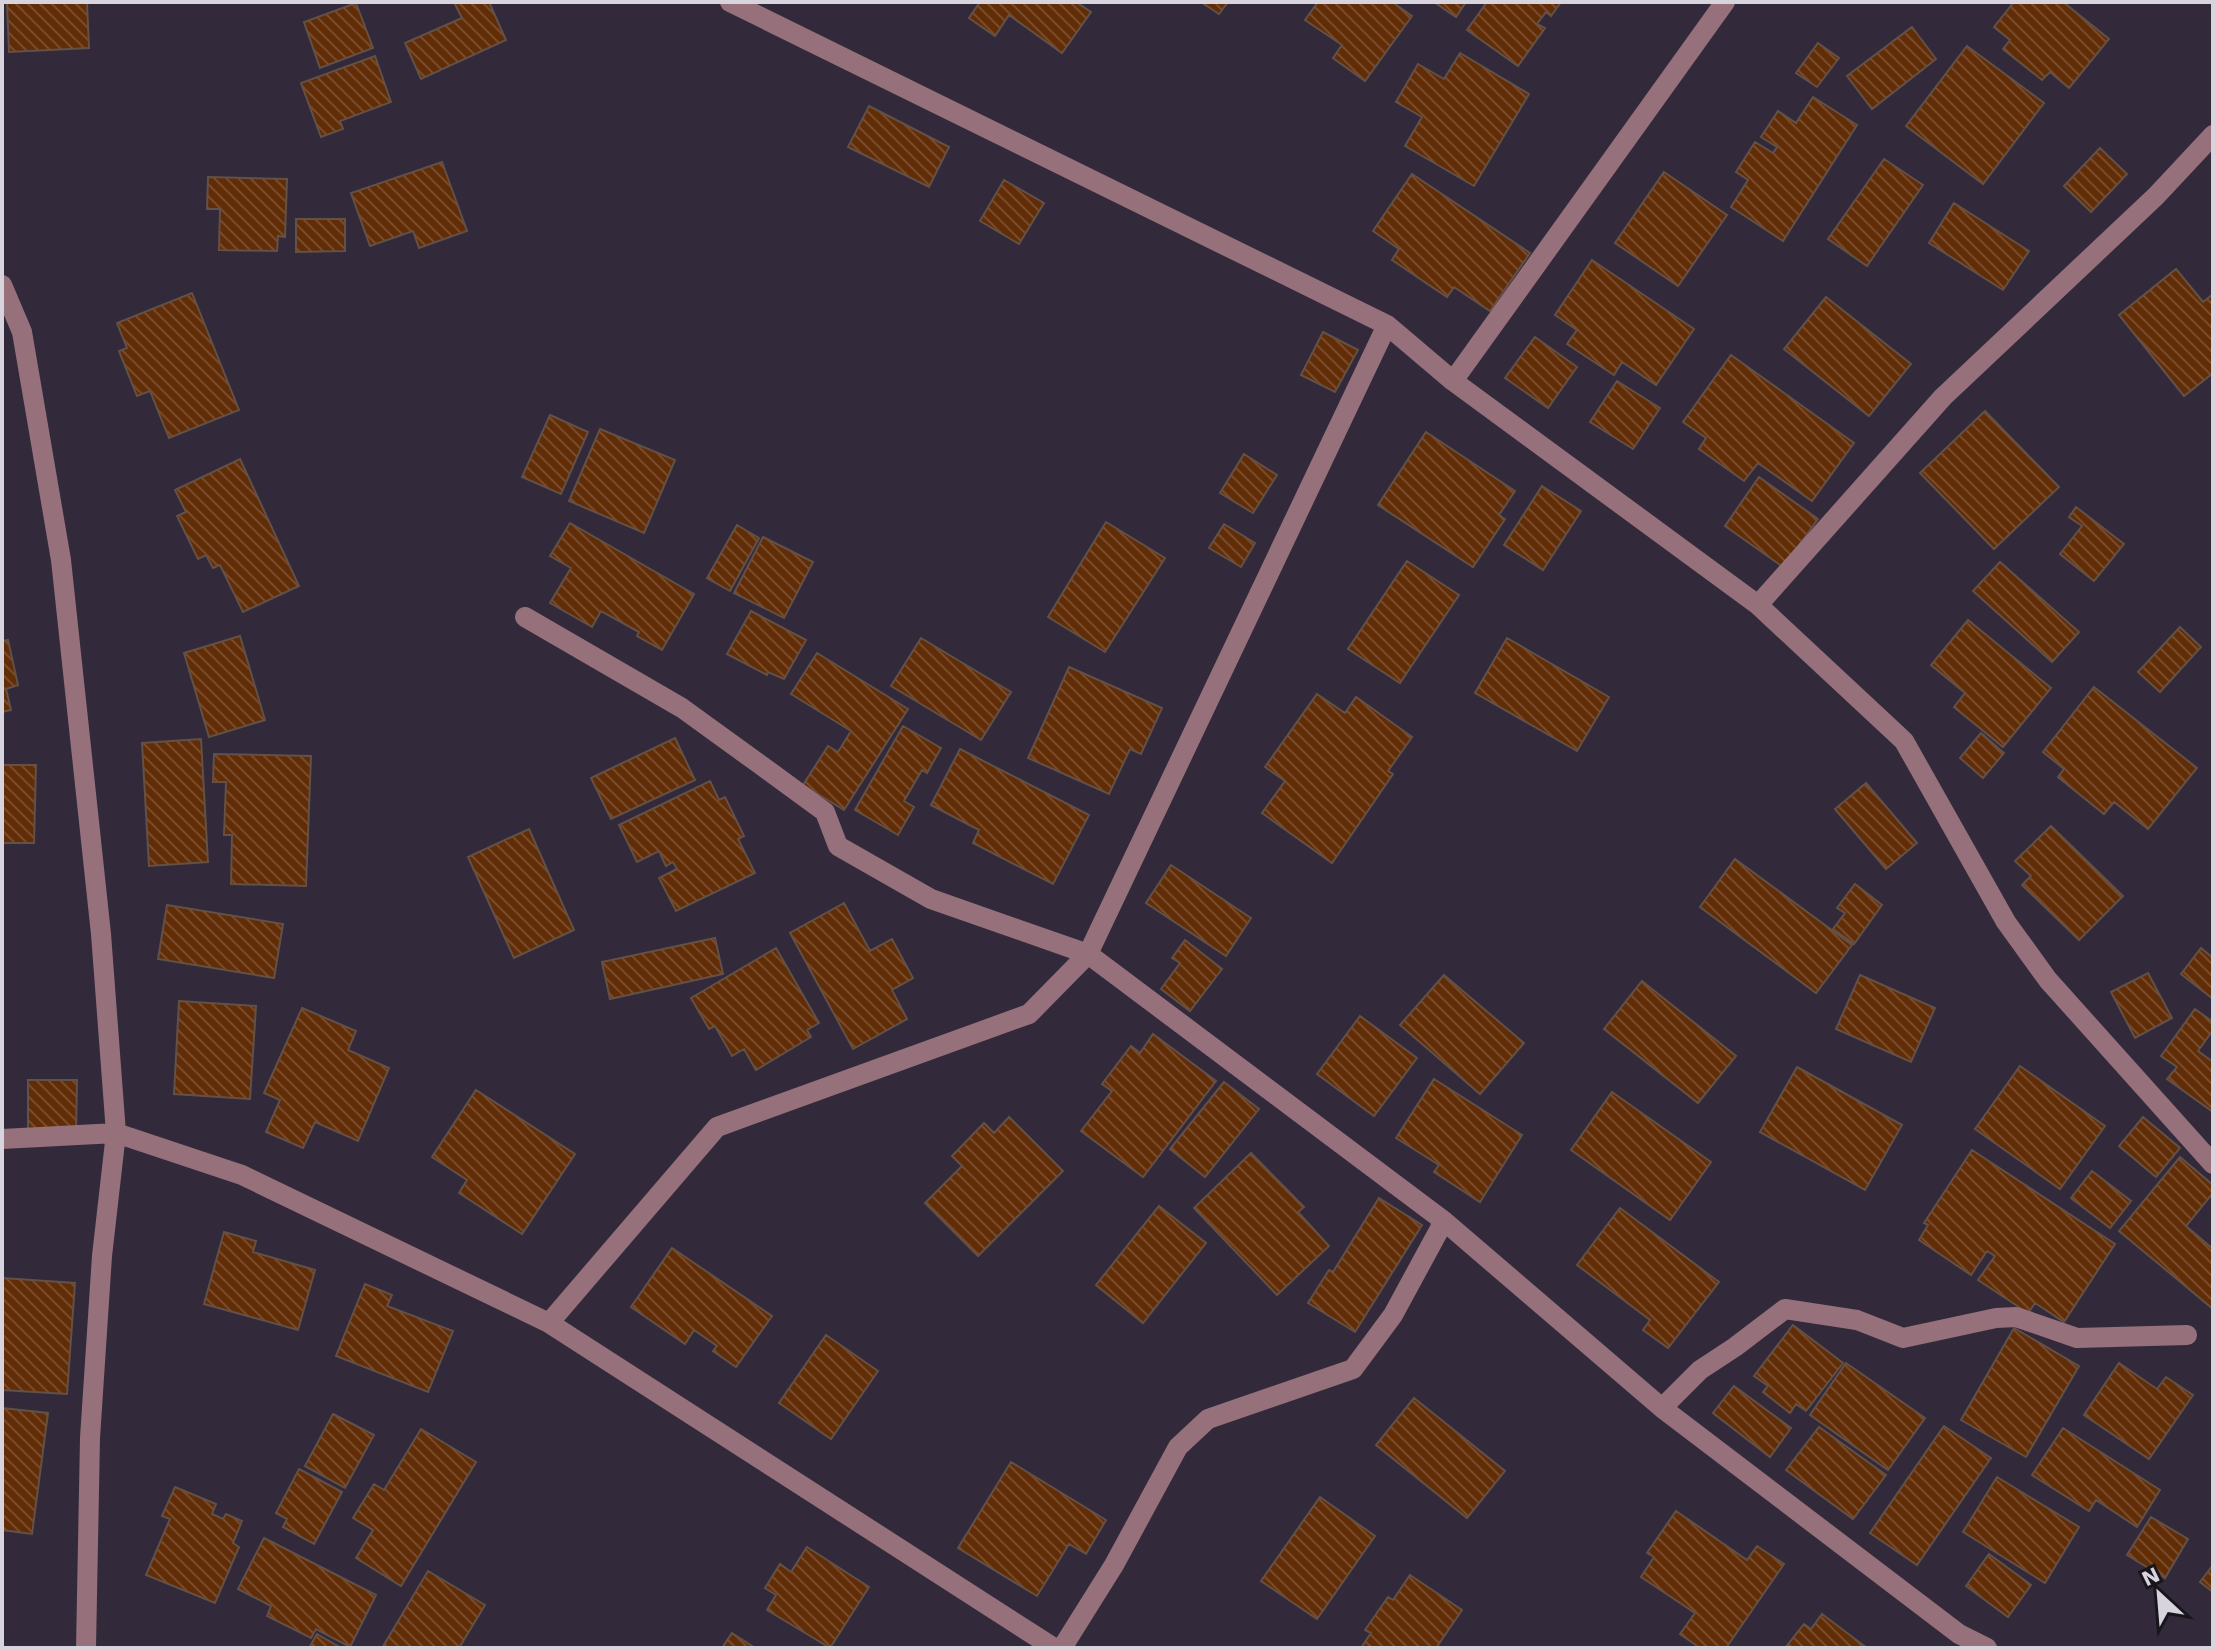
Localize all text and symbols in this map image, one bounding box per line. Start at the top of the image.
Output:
north arrow [2119,1554,2199,1634]
text: N [2138,1562,2163,1591]

